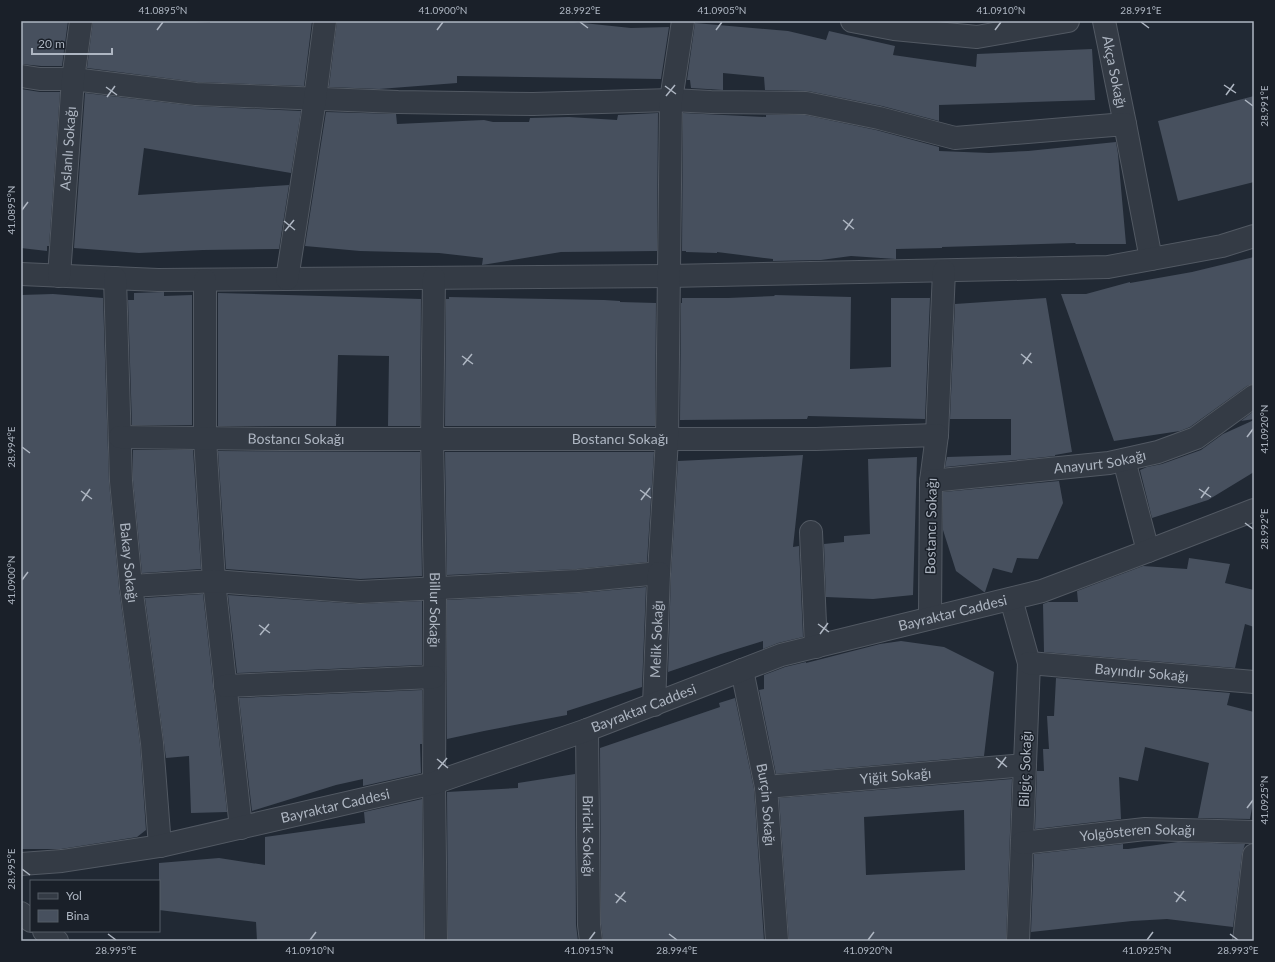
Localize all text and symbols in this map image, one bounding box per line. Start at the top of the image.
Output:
text: 41.0895°N [139,4,187,16]
text: 41.0900°N [419,4,467,16]
text: 28.992°E [559,4,601,16]
text: 41.0905°N [698,4,746,16]
text: 41.0910°N [977,4,1025,16]
text: 28.991°E [1120,4,1162,16]
scale bar [32,30,112,56]
street label: Akça Sokağı [1099,34,1131,110]
text: 20 m [38,36,65,51]
text: 28.991°E [1258,85,1270,127]
street label: Aslanlı Sokağı [56,106,79,191]
text: 41.0895°N [5,186,17,234]
text: 41.0920°N [1258,405,1270,453]
text: 28.994°E [5,426,17,468]
street label: Bostancı Sokağı [248,430,344,447]
street label: Bostancı Sokağı [572,430,668,447]
street label: Anayurt Sokağı [1053,446,1147,477]
street label: Bostancı Sokağı [921,478,940,574]
text: 28.992°E [1258,508,1270,550]
street label: Bakay Sokağı [117,522,142,604]
text: 41.0900°N [5,556,17,604]
street label: Billur Sokağı [427,572,444,648]
street label: Bayraktar Caddesi [896,591,1009,634]
street label: Melik Sokağı [646,600,666,678]
street label: Bayındır Sokağı [1094,660,1189,684]
street label: Bayraktar Caddesi [588,680,698,736]
street label: Bilgiç Sokağı [1015,730,1034,808]
street label: Burçin Sokağı [753,762,779,847]
street label: Yiğit Sokağı [859,764,932,787]
text: 41.0925°N [1258,776,1270,824]
street label: Bayraktar Caddesi [279,784,391,826]
street label: Biricik Sokağı [580,795,598,877]
street label: Yolgösteren Sokağı [1079,820,1195,844]
text: 28.995°E [5,848,17,890]
legend [30,880,160,932]
text: Yol [66,888,82,903]
text: Bina [66,908,89,923]
text: 28.995°E [95,944,137,956]
text: 41.0910°N [286,944,334,956]
text: 41.0915°N [565,944,613,956]
text: 28.994°E [656,944,698,956]
text: 41.0920°N [844,944,892,956]
text: 41.0925°N [1123,944,1171,956]
text: 28.993°E [1217,944,1259,956]

